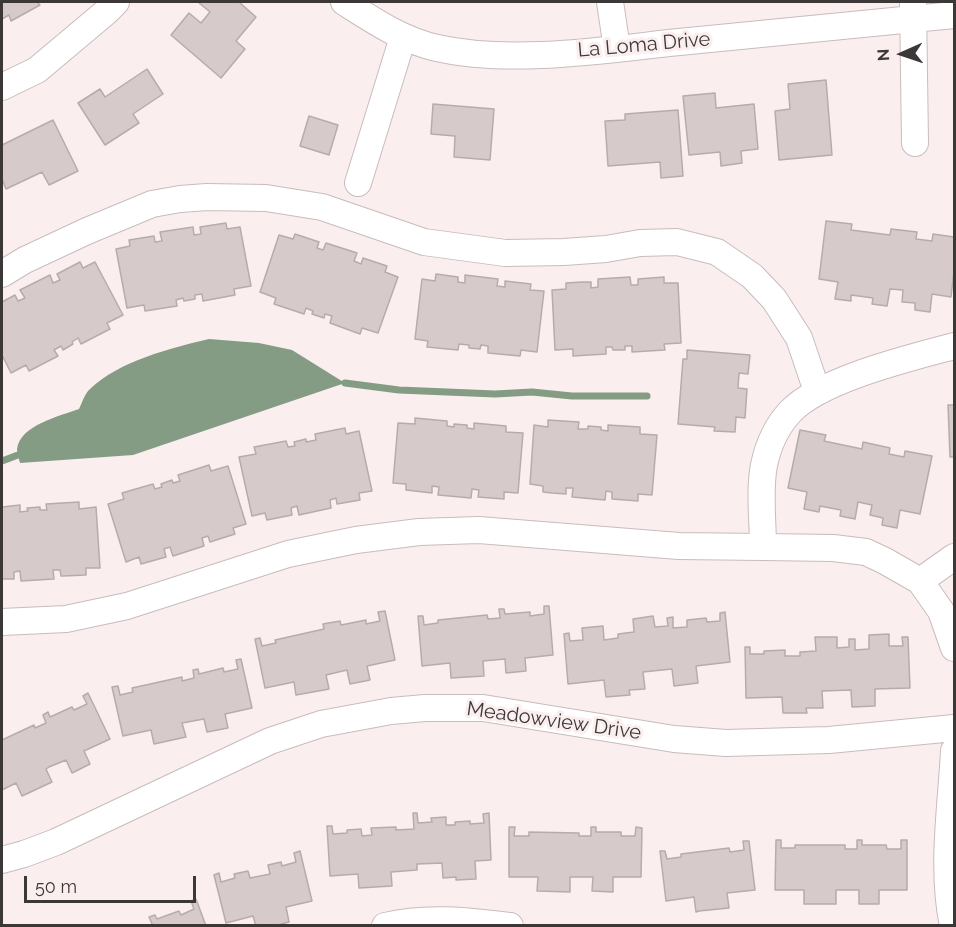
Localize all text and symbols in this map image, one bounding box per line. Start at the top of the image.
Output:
north arrow [872,24,932,84]
street label: La Loma Drive [577,27,711,63]
text: N [874,48,893,62]
street label: Meadowview Drive [465,697,643,745]
scale bar [27,864,200,902]
text: 50 m [35,876,77,897]

